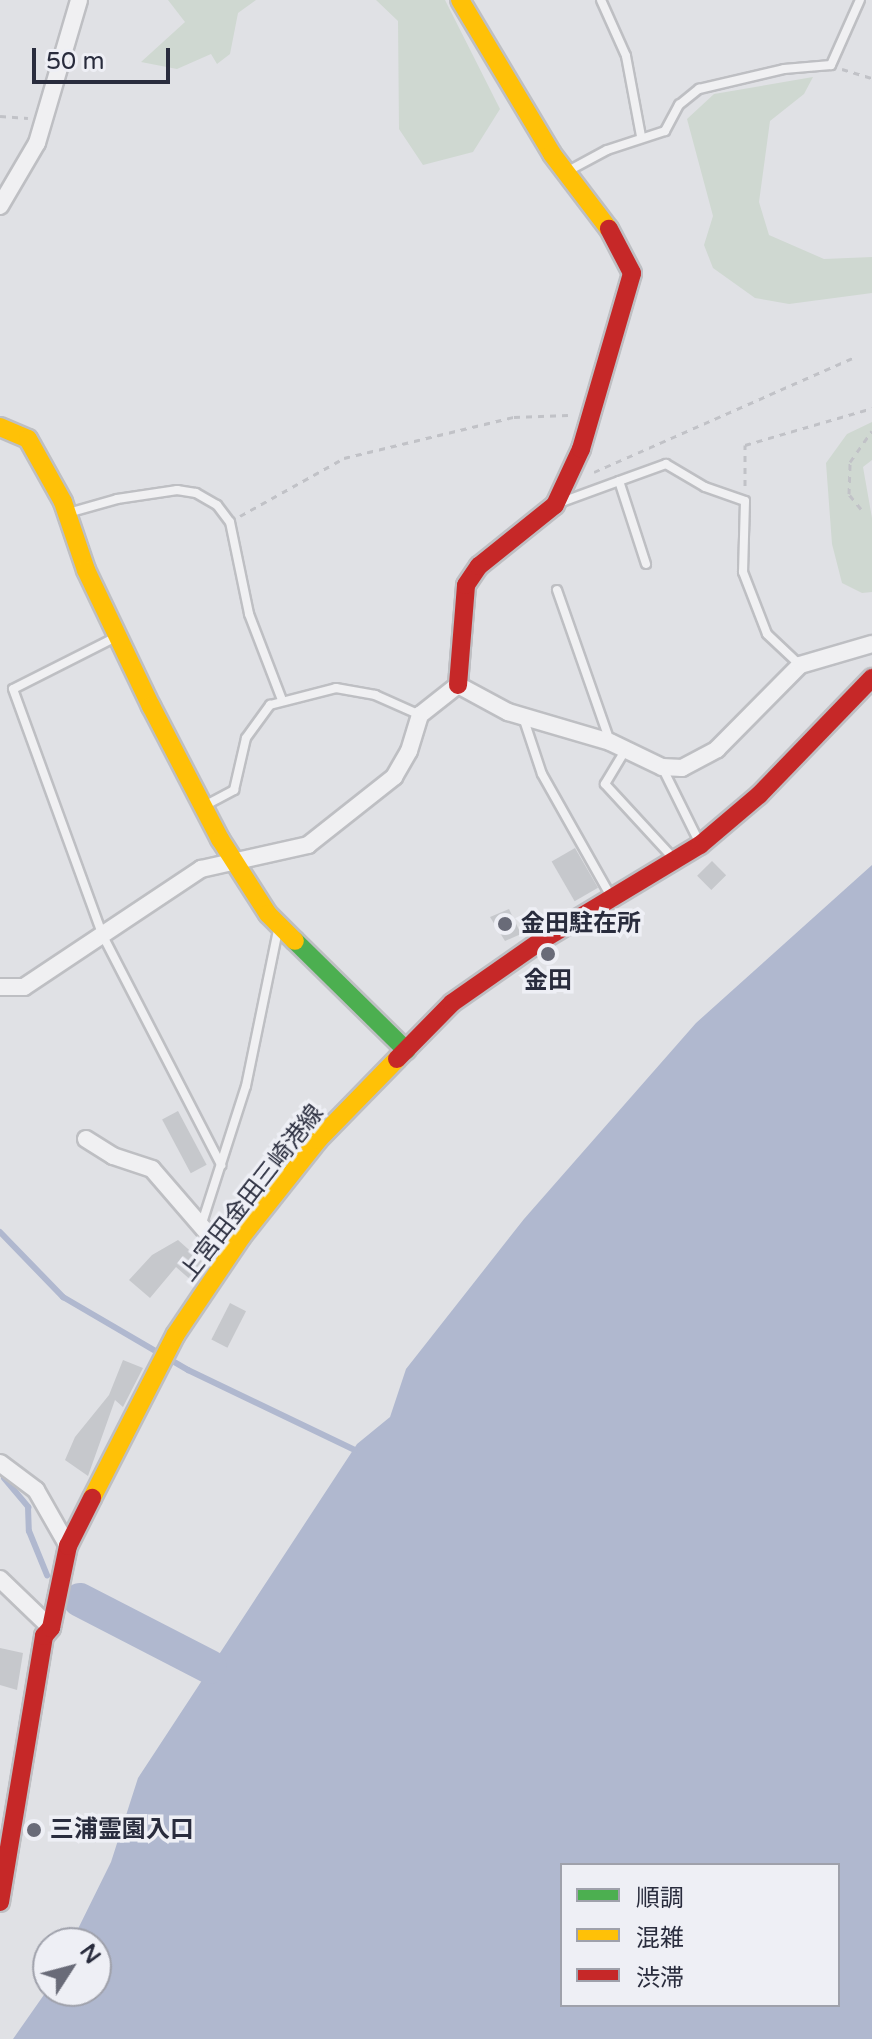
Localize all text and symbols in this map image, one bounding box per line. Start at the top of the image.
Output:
scale bar [36,32,174,82]
text: 50 m [46,47,104,76]
place label: 金田駐在所 [521,910,641,938]
marker: 金田駐在所 [496,915,514,933]
marker: 金田 [539,945,557,963]
place label: 金田 [524,967,572,995]
street label: 上宮田金田三崎港線 [174,1099,330,1287]
place label: 三浦霊園入口 [50,1816,194,1844]
marker: 三浦霊園入口 [25,1821,43,1839]
legend [560,1863,840,2007]
text: 順調 [636,1884,684,1913]
text: 混雑 [636,1924,684,1953]
north arrow [32,1927,112,2007]
text: N [74,1939,106,1969]
text: 渋滞 [636,1964,684,1993]

